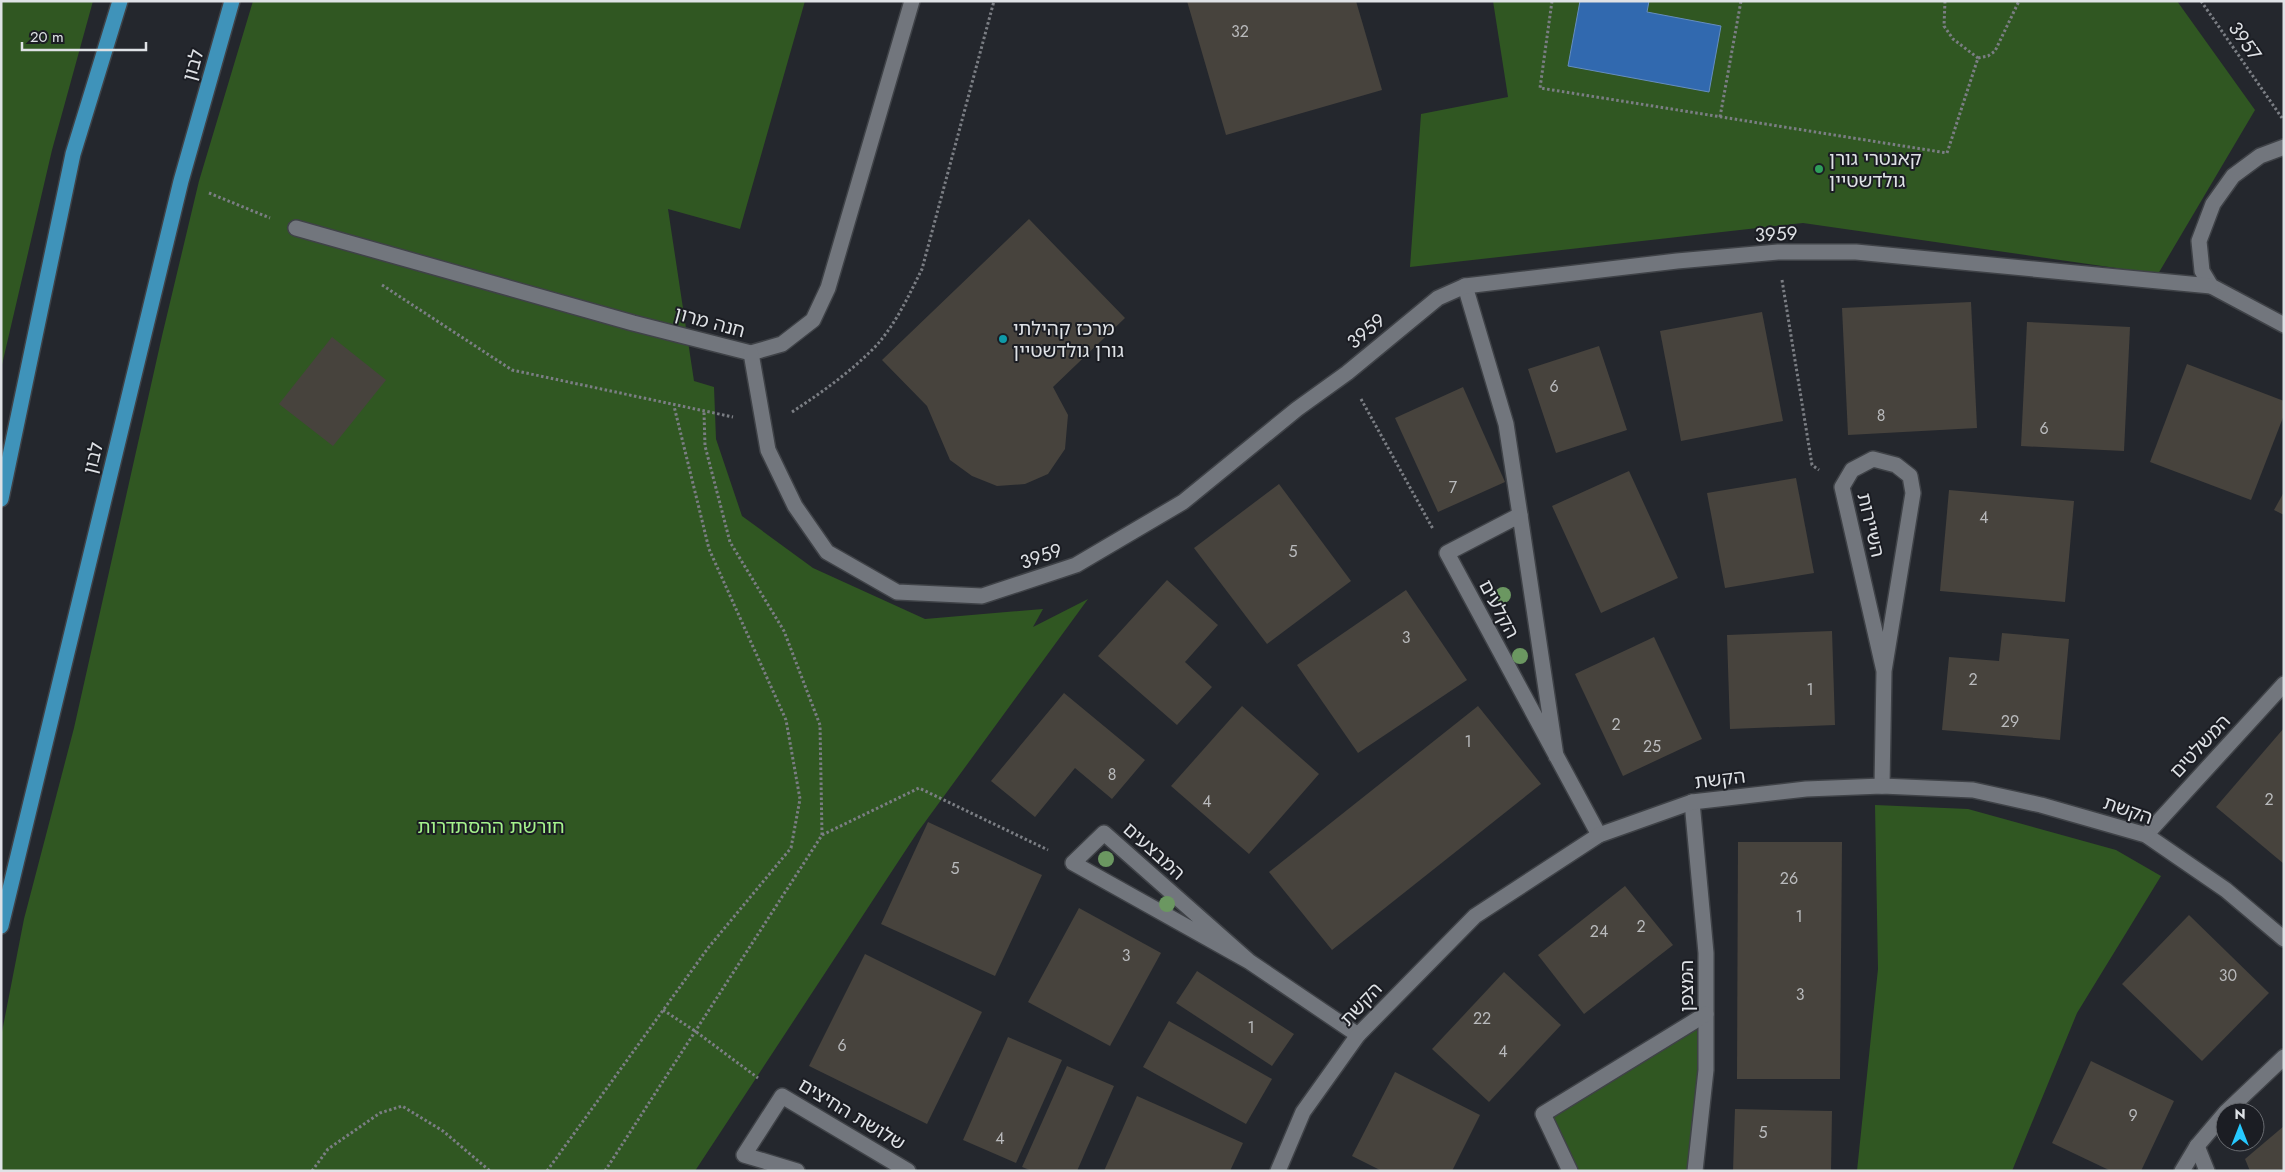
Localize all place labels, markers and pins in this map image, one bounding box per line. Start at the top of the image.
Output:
place label: קאנטרי גורן גולדשטיין [1829,145,1922,194]
marker: קאנטרי גורן גולדשטיין [1813,163,1825,175]
place label: מרכז קהילתי גורן גולדשטיין [1013,315,1124,364]
marker: מרכז קהילתי גורן גולדשטיין [997,333,1009,345]

